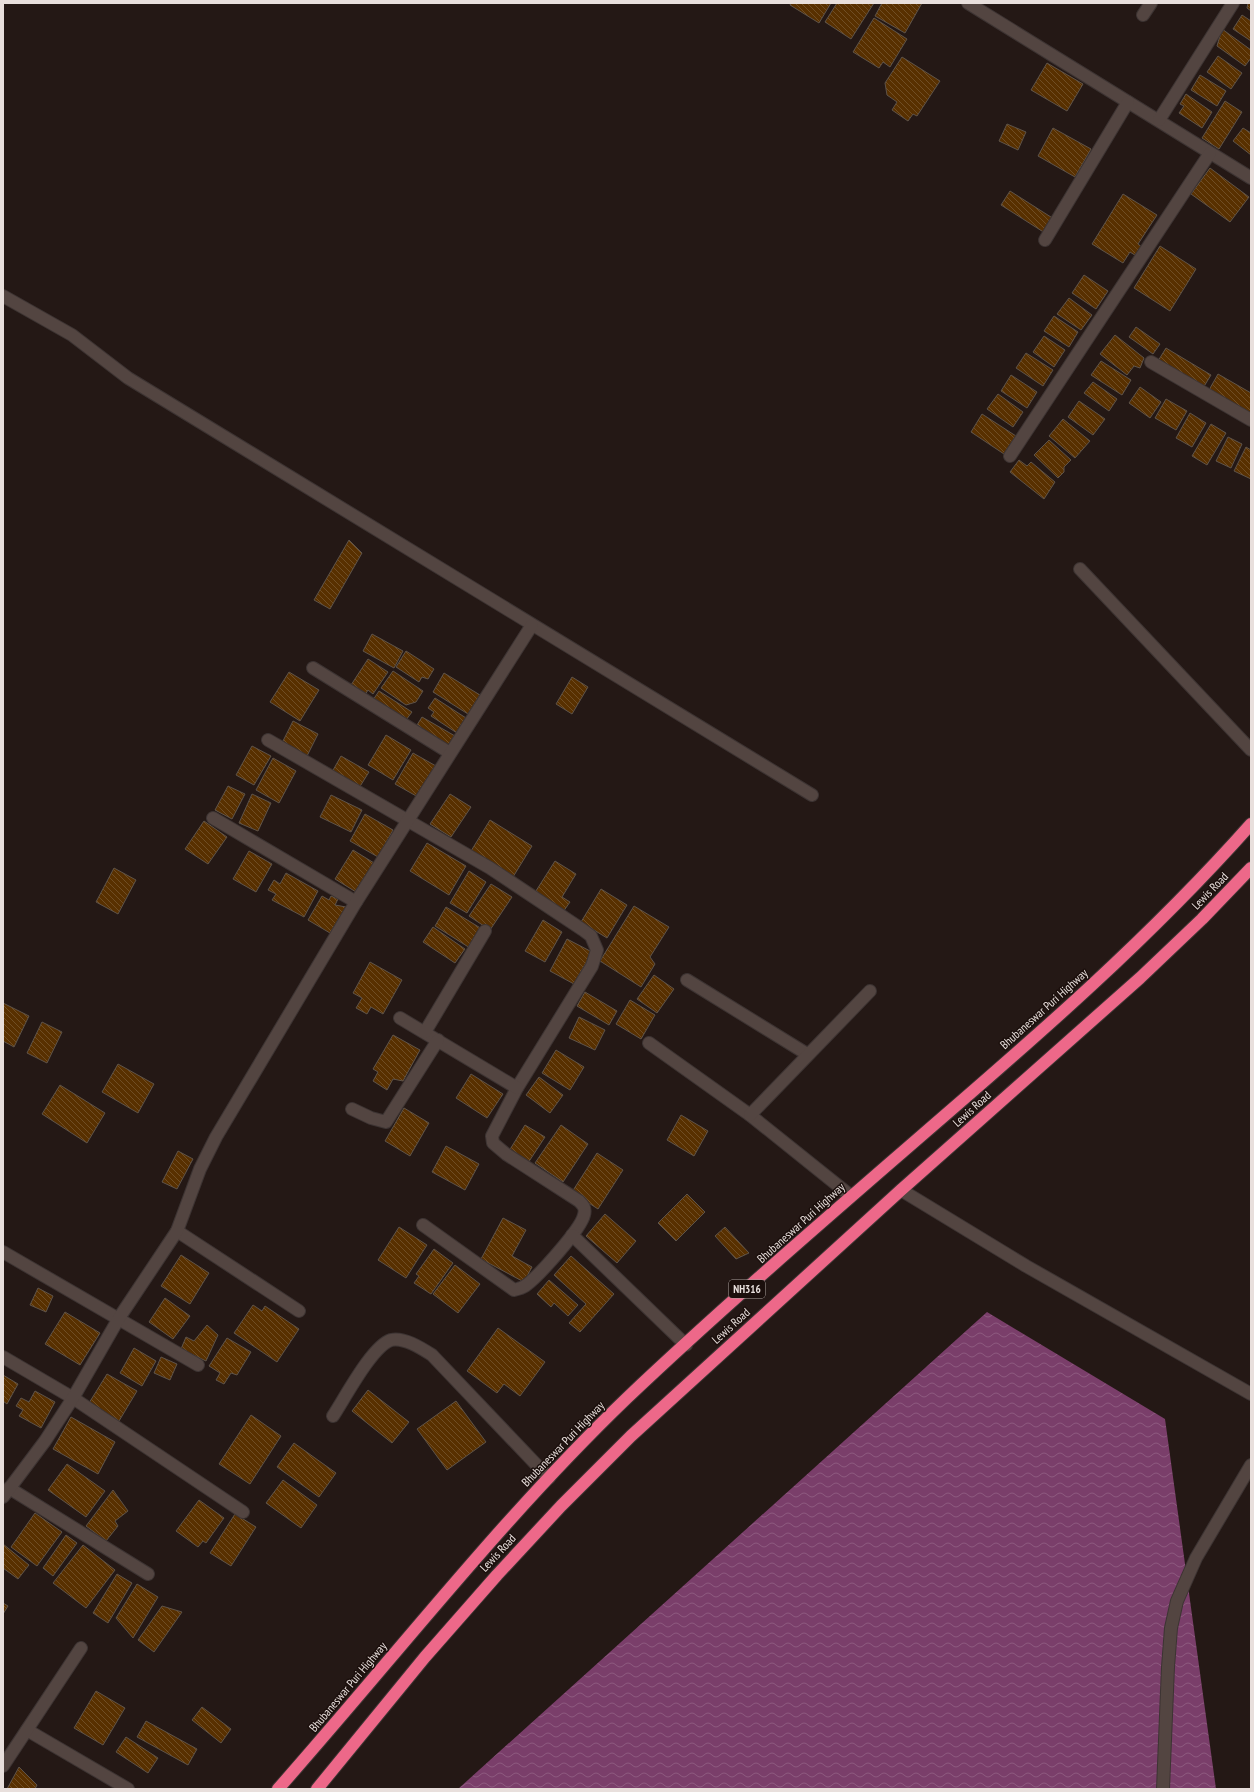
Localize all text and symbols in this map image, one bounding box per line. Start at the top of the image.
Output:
street label: Lewis Road [1188,869,1231,912]
street label: Bhubaneswar Puri Highway [997,965,1091,1052]
street label: Lewis Road [950,1088,994,1130]
street label: Bhubaneswar Puri Highway [754,1179,848,1266]
road number: NH316 [729,1280,765,1298]
street label: Lewis Road [709,1305,753,1347]
street label: Bhubaneswar Puri Highway [518,1398,608,1489]
street label: Lewis Road [476,1531,519,1575]
street label: Bhubaneswar Puri Highway [306,1638,390,1735]

